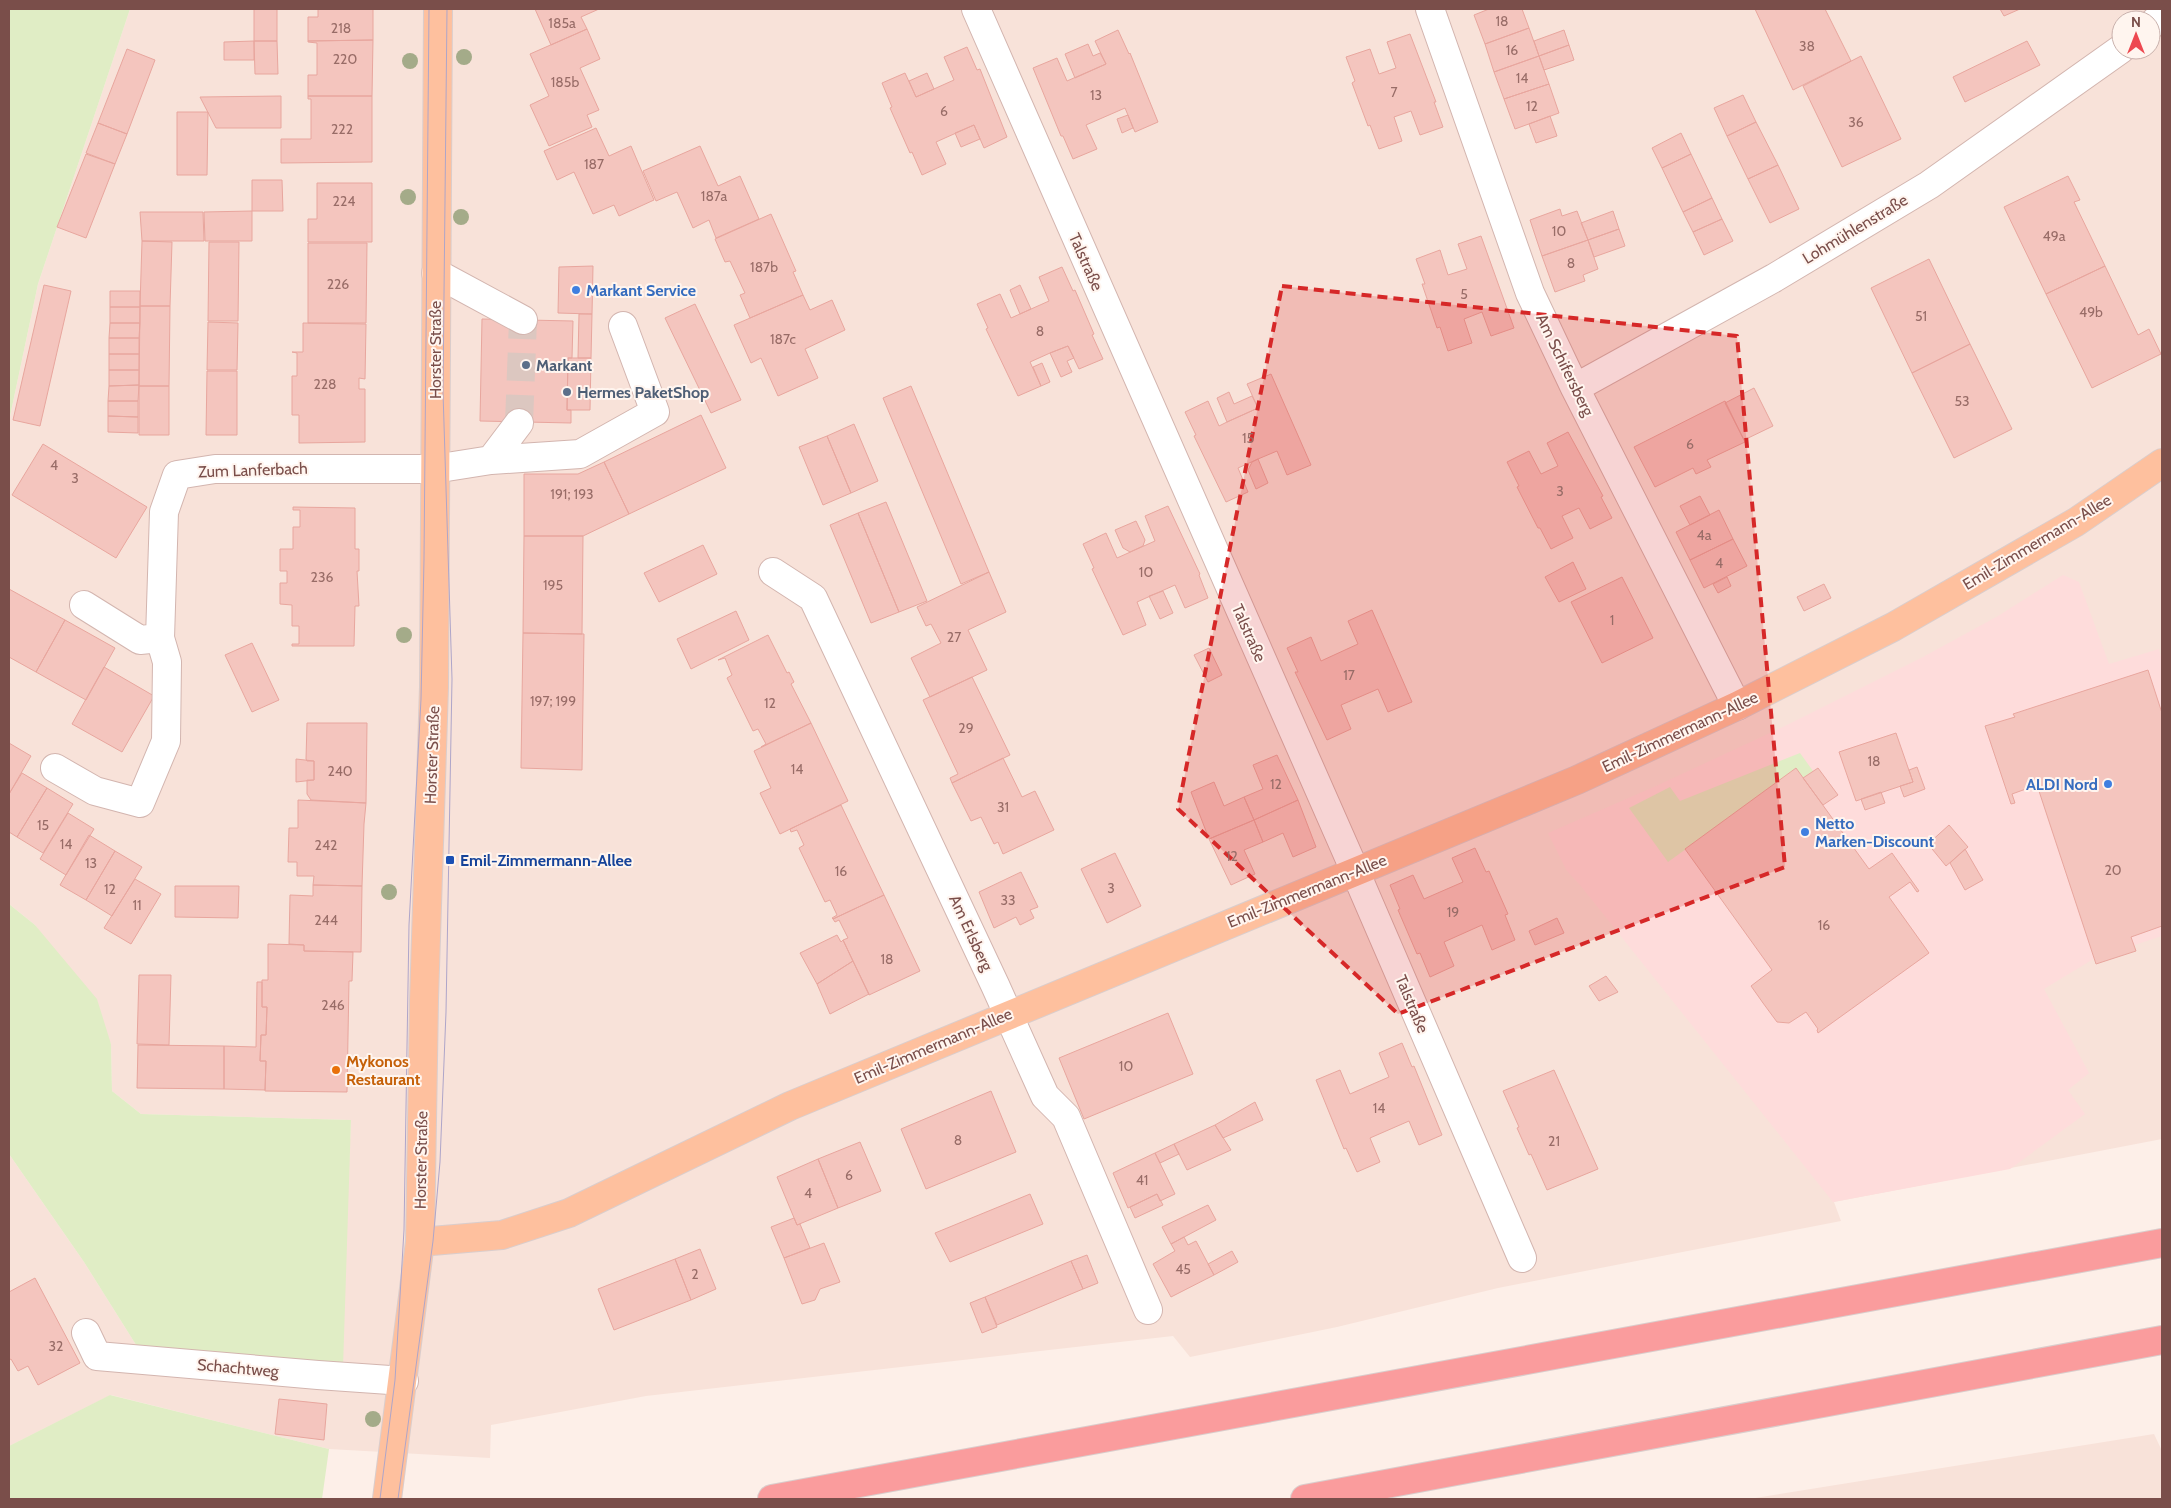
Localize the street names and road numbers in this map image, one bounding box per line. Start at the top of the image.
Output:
street label: Lohmühlenstraße [1799,190,1911,268]
street label: Talstraße [1065,230,1107,294]
street label: Horster Straße [426,301,445,399]
street label: Am Schifersberg [1532,311,1598,420]
street label: Zum Lanferbach [198,459,308,481]
street label: Emil-Zimmermann-Allee [1959,490,2115,594]
street label: Talstraße [1228,601,1270,665]
street label: Emil-Zimmermann-Allee [1599,688,1761,776]
street label: Horster Straße [421,706,443,804]
street label: Emil-Zimmermann-Allee [1225,850,1389,932]
street label: Am Erlsberg [945,892,997,975]
street label: Talstraße [1391,972,1433,1036]
street label: Emil-Zimmermann-Allee [851,1004,1015,1088]
street label: Horster Straße [411,1111,431,1209]
street label: Schachtweg [196,1355,281,1381]

